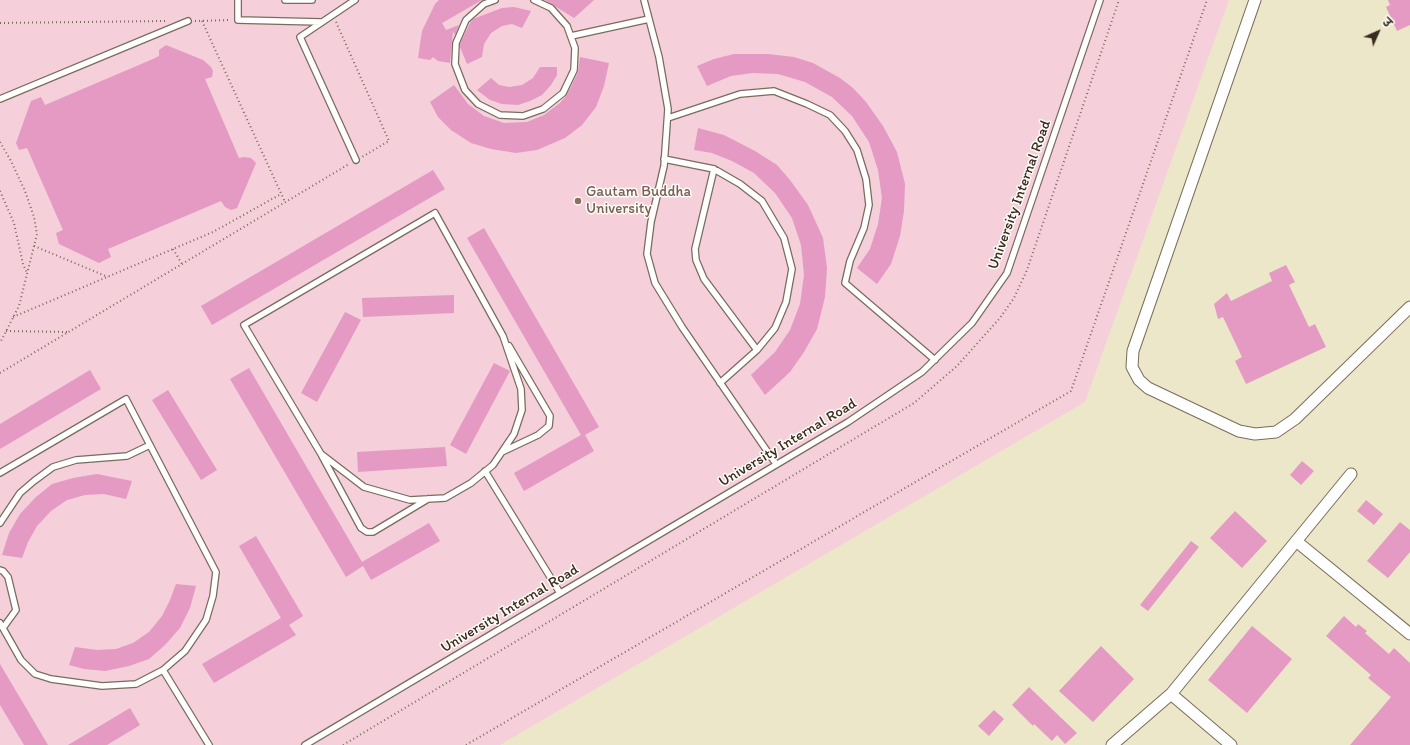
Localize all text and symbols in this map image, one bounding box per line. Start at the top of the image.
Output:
north arrow [1358,12,1398,52]
text: उ [1380,16,1394,30]
street label: University Internal Road [985,118,1055,272]
place label: Gautam Buddha University [586,183,691,218]
marker: Gautam Buddha University [573,196,583,206]
street label: University Internal Road [716,395,860,491]
street label: University Internal Road [438,561,582,657]

